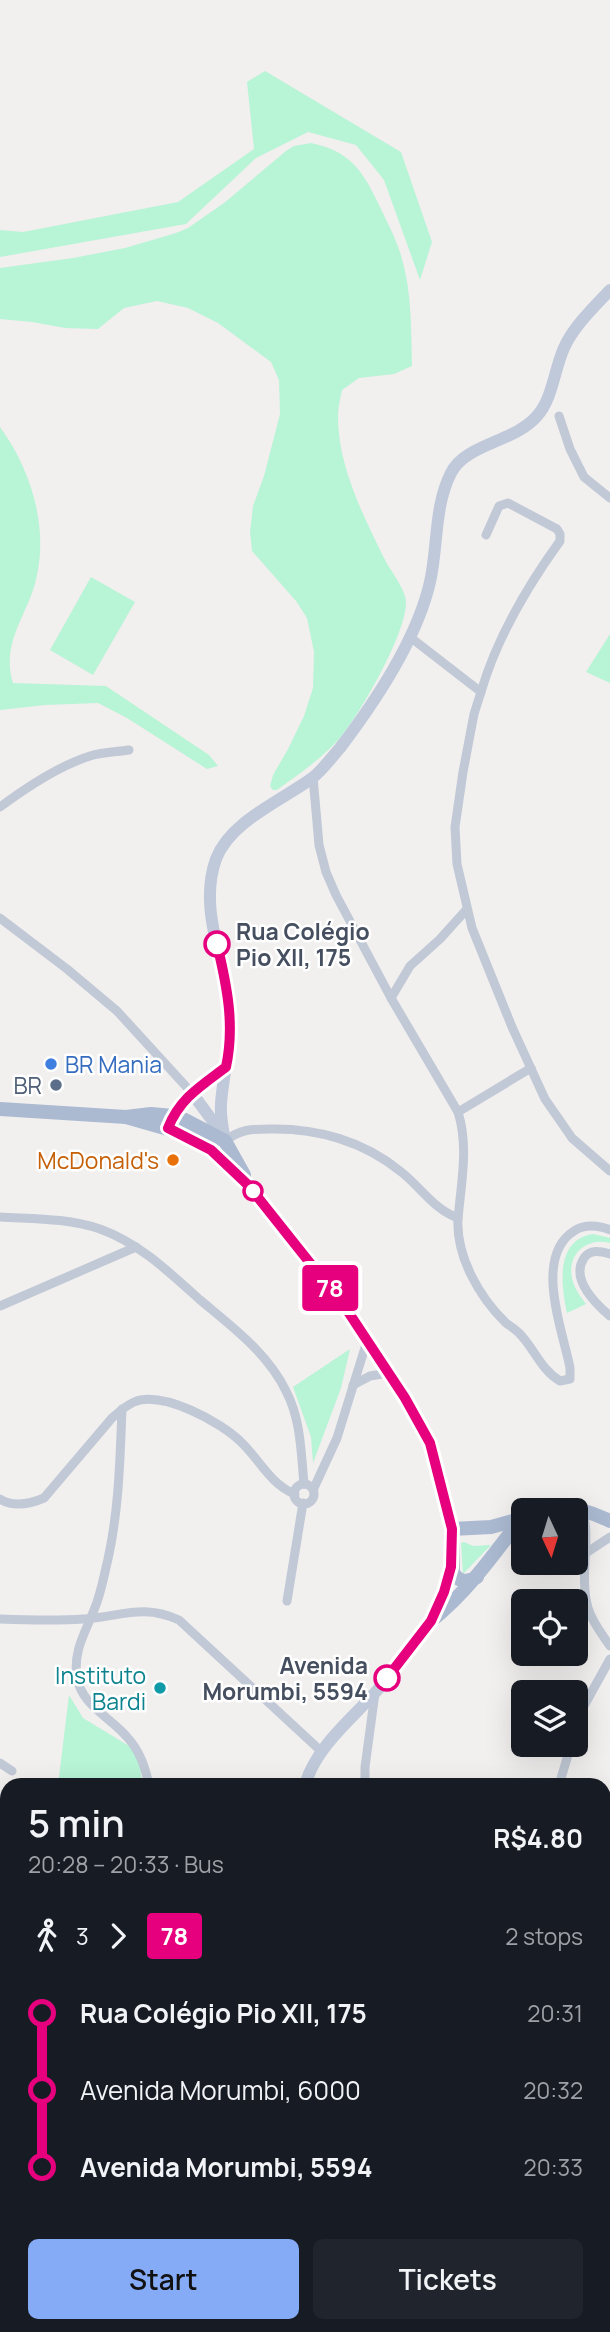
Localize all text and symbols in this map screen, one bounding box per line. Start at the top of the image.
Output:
place label: Rua Colégio Pio XII, 175 [236,915,370,973]
marker: Rua Colégio Pio XII, 175 [204,931,230,957]
place label: BR Mania [65,1048,162,1080]
marker: BR Mania [43,1056,59,1072]
place label: BR [13,1069,42,1101]
marker: BR [48,1077,64,1093]
place label: McDonald's [37,1144,159,1176]
marker: McDonald's [165,1152,181,1168]
unlabelled marker [243,1181,263,1201]
line badge: 78 [298,1265,362,1311]
text: 78 [316,1271,344,1304]
north arrow [511,1498,588,1575]
map controls [511,1498,588,1757]
button: locate [511,1589,588,1666]
place label: Avenida Morumbi, 5594 [202,1649,368,1707]
place label: Instituto Bardi [55,1659,146,1717]
marker: Avenida Morumbi, 5594 [374,1665,400,1691]
marker: Instituto Bardi [152,1680,168,1696]
button: layers [511,1680,588,1757]
text: 5 min [28,1796,125,1848]
text: R$4.80 [493,1820,583,1856]
text: 20:28 – 20:33 · Bus [28,1848,224,1880]
icon: walk [28,1917,66,1955]
icon: forward [99,1917,137,1955]
text: 78 [161,1919,188,1952]
text: 3 [76,1920,89,1952]
text: 2 stops [505,1920,583,1952]
text: Rua Colégio Pio XII, 175 [80,1995,367,2031]
text: 20:31 [527,1997,583,2029]
text: Avenida Morumbi, 6000 [80,2072,361,2108]
text: 20:32 [523,2074,583,2106]
text: Avenida Morumbi, 5594 [80,2149,372,2185]
text: 20:33 [524,2151,583,2183]
button: Start [28,2239,299,2319]
button: Tickets [313,2239,583,2319]

